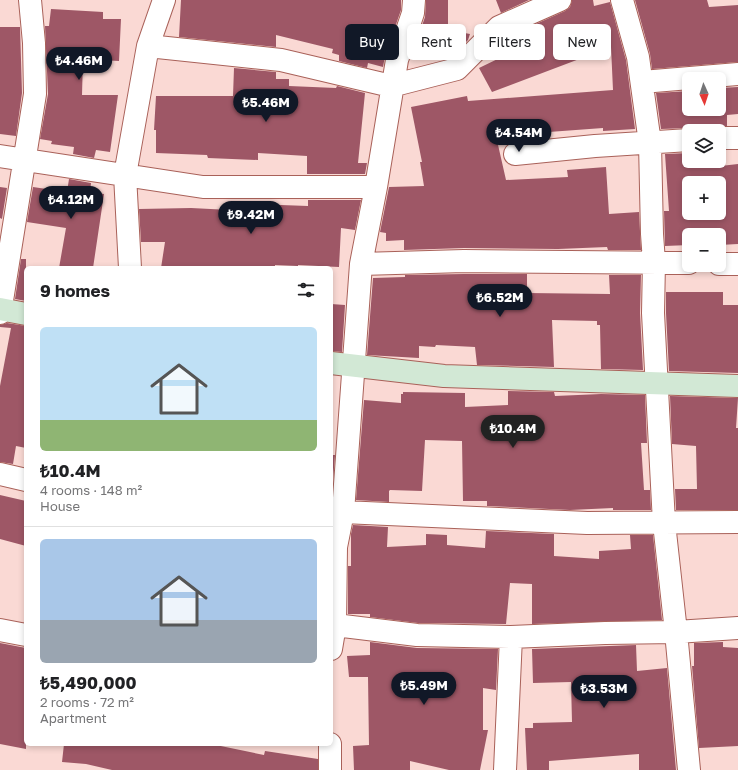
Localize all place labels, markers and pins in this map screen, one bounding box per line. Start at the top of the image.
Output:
pin: ₺4.46M [46,47,112,81]
pin: ₺5.46M [233,89,299,123]
pin: ₺4.54M [486,119,552,153]
pin: ₺4.12M [38,186,104,220]
pin: ₺9.42M [218,201,284,235]
pin: ₺6.52M [467,284,533,318]
pin: ₺10.4M [480,415,546,449]
pin: ₺5.49M [391,672,457,706]
pin: ₺3.53M [571,675,637,709]

